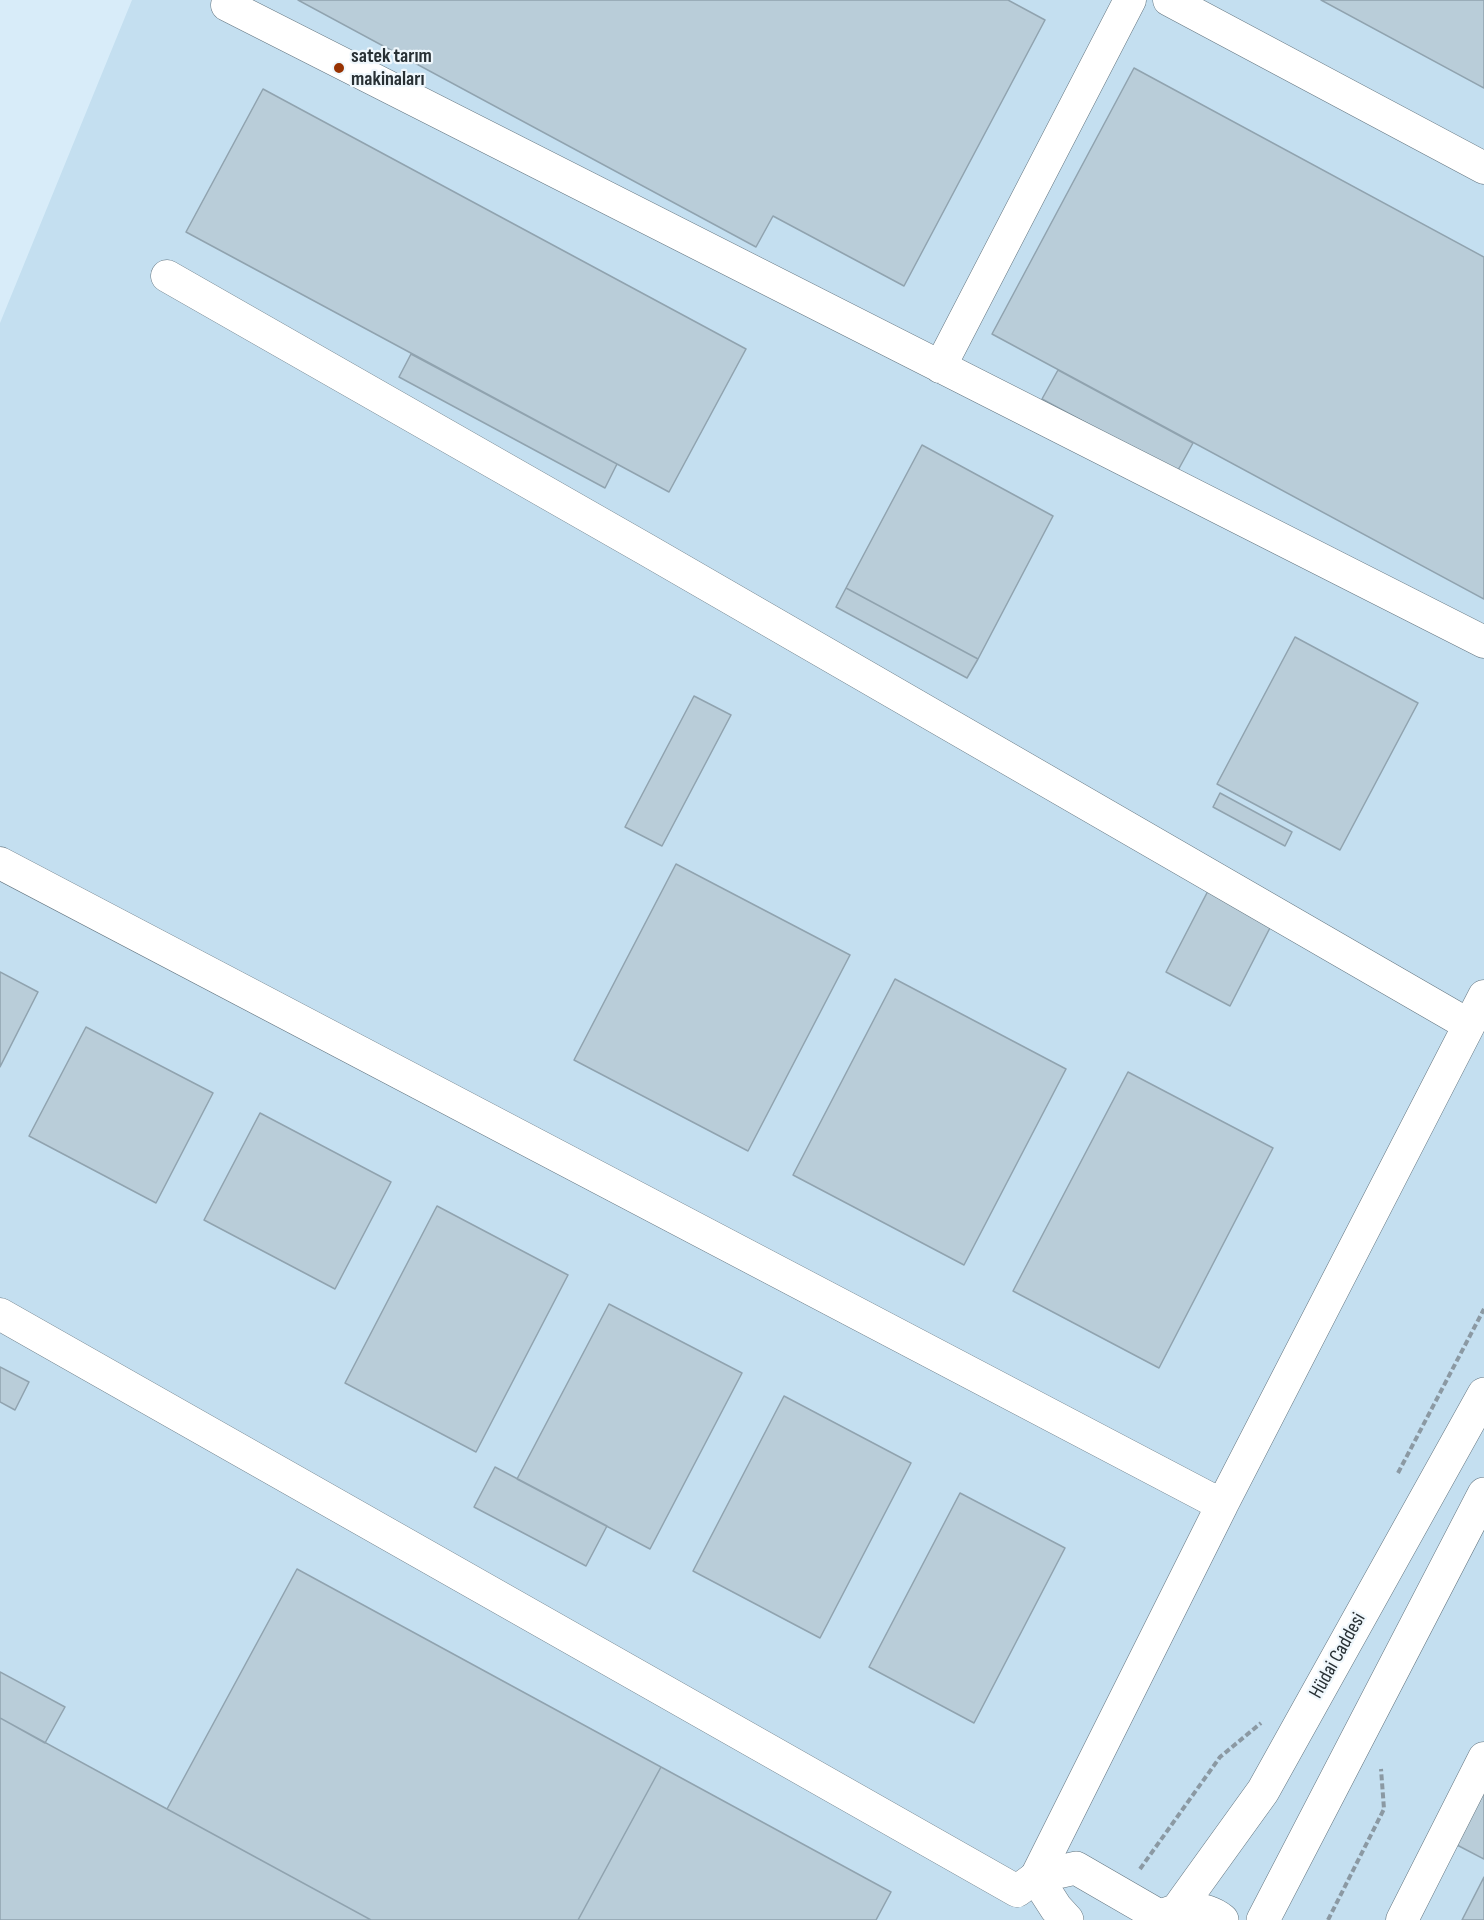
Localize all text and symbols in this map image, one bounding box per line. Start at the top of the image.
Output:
place label: satek tarım makinaları [351,45,432,92]
marker: satek tarım makinaları [332,61,346,75]
street label: Hüdai Caddesi [1305,1609,1371,1703]

